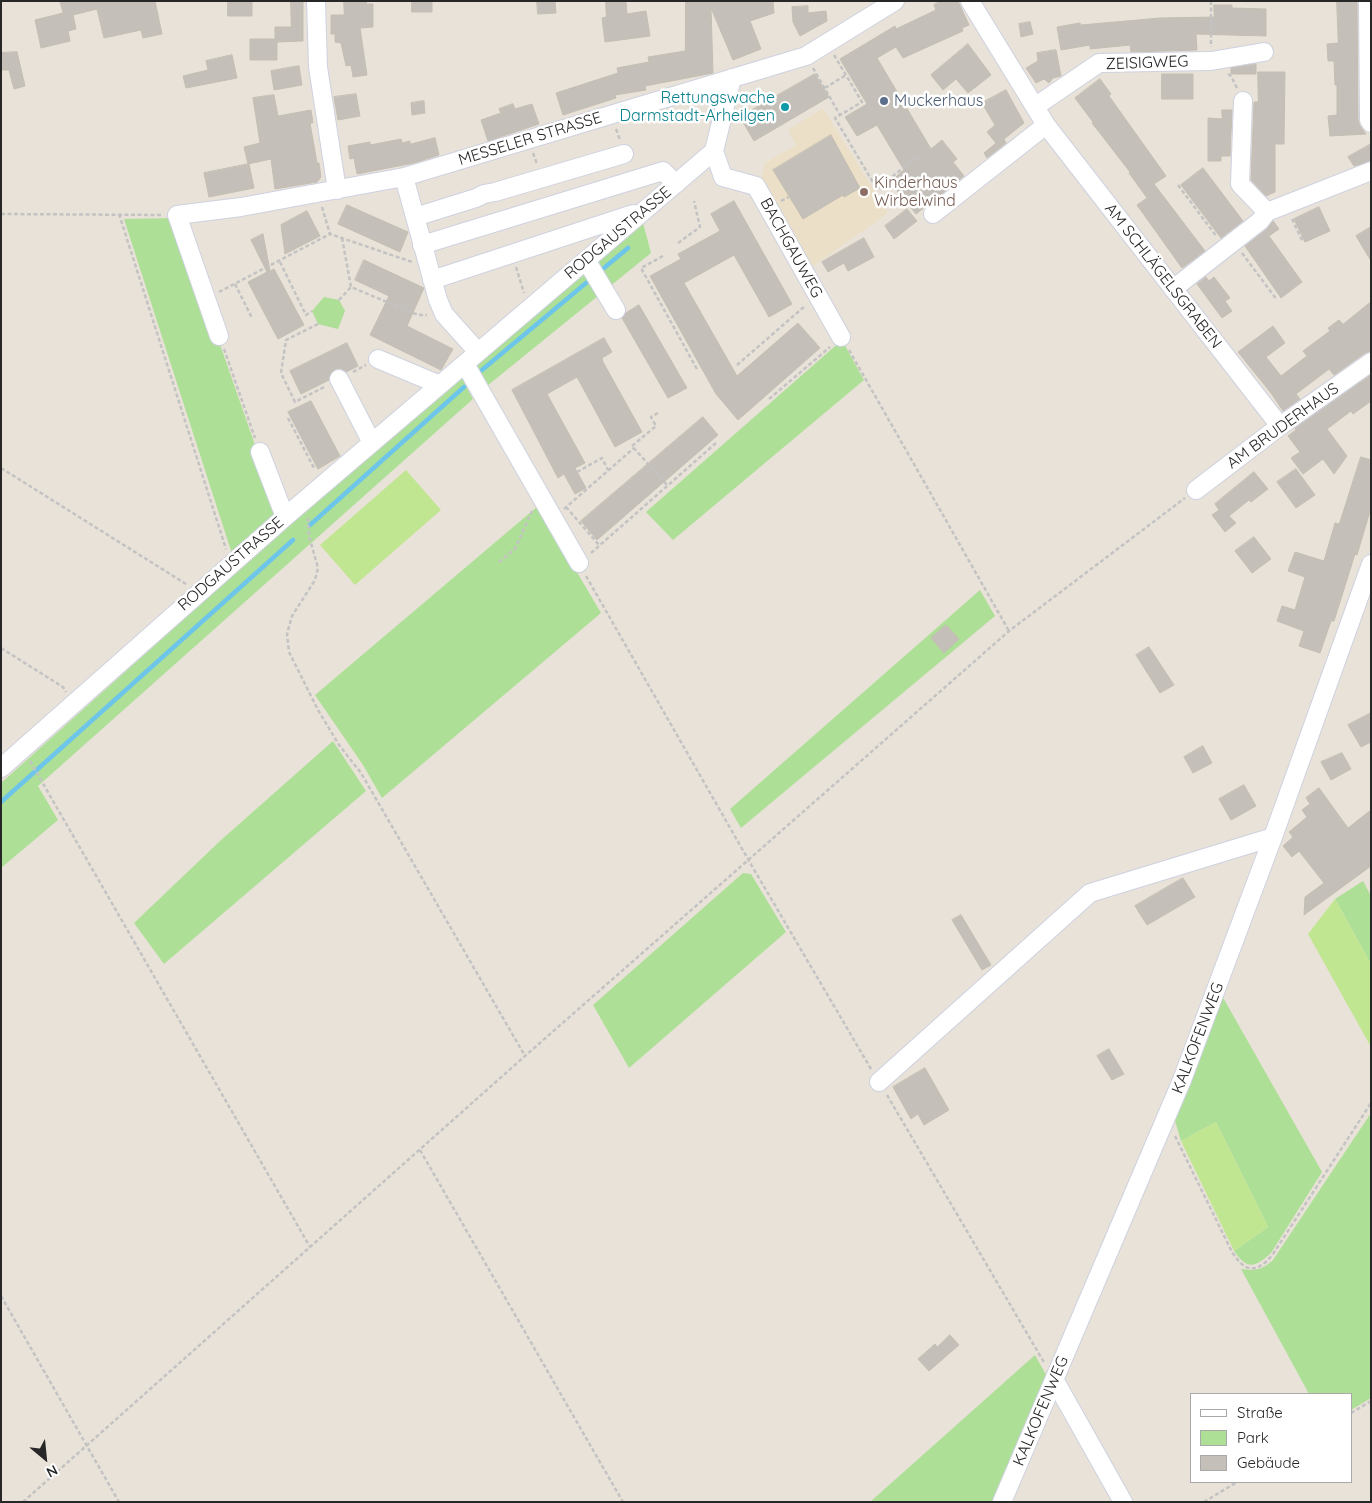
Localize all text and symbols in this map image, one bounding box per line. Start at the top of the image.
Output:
street label: ZEISIGWEG [1105,52,1189,74]
place label: Rettungswache Darmstadt-Arheilgen [620,88,775,126]
place label: Muckerhaus [894,91,983,111]
marker: Muckerhaus [878,95,890,107]
marker: Rettungswache Darmstadt-Arheilgen [779,101,791,113]
street label: MESSELER STRASSE [456,108,604,170]
place label: Kinderhaus Wirbelwind [874,173,958,211]
street label: RODGAUSTRASSE [561,183,675,283]
marker: Kinderhaus Wirbelwind [858,186,870,198]
street label: BACHGAUWEG [756,195,826,301]
street label: AM SCHLÄGELSGRABEN [1100,200,1226,352]
street label: AM BRUDERHAUS [1223,379,1343,473]
street label: RODGAUSTRASSE [174,513,288,615]
street label: KALKOFENWEG [1168,980,1228,1096]
street label: KALKOFENWEG [1009,1353,1073,1469]
legend [1190,1393,1352,1483]
text: Straße [1237,1403,1283,1422]
text: Park [1237,1428,1269,1447]
north arrow [20,1433,70,1483]
text: Gebäude [1237,1453,1300,1472]
text: N [43,1461,61,1482]

